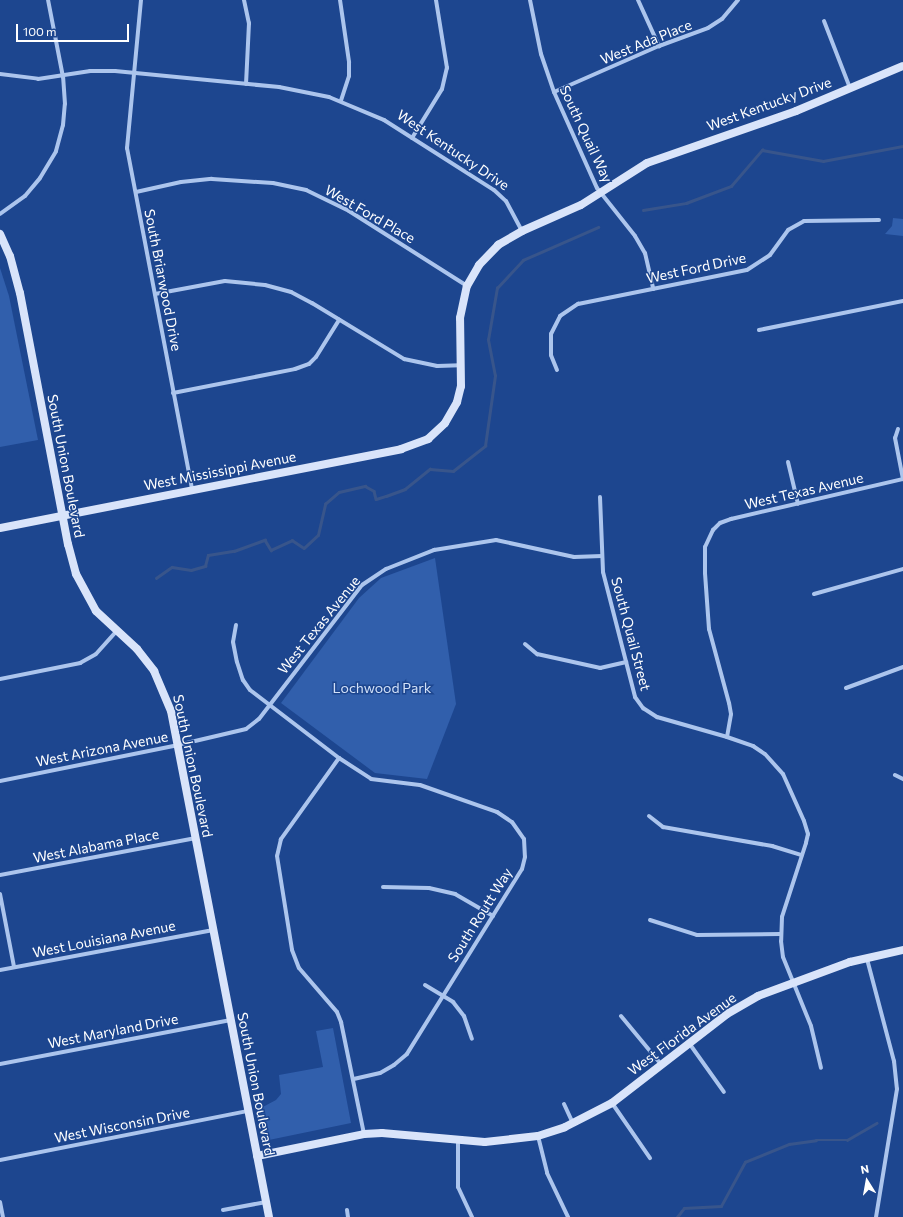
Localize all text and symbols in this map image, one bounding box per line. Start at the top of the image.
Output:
scale bar [18,16,131,42]
street label: West Ada Place [598,16,694,68]
text: 100 m [23,24,57,38]
street label: West Kentucky Drive [704,74,834,134]
street label: South Quail Way [556,83,616,185]
street label: West Kentucky Drive [394,106,512,194]
street label: West Ford Place [322,181,418,247]
street label: South Briarwood Drive [141,208,185,352]
street label: West Ford Drive [645,249,747,287]
street label: South Union Boulevard [44,393,88,539]
street label: West Mississippi Avenue [143,448,297,494]
street label: West Texas Avenue [743,469,865,513]
street label: West Texas Avenue [274,573,364,677]
street label: South Quail Street [608,575,654,693]
park label: Lochwood Park [333,680,431,696]
street label: South Union Boulevard [170,693,216,839]
street label: West Arizona Avenue [34,728,170,770]
street label: West Alabama Place [32,826,160,866]
street label: South Routt Way [444,865,516,965]
street label: West Louisiana Avenue [31,917,177,961]
street label: West Florida Avenue [625,989,739,1079]
street label: West Maryland Drive [46,1010,180,1052]
street label: South Union Boulevard [234,1011,278,1157]
street label: West Wisconsin Drive [53,1104,191,1146]
north arrow [847,1161,887,1201]
text: N [859,1162,870,1176]

